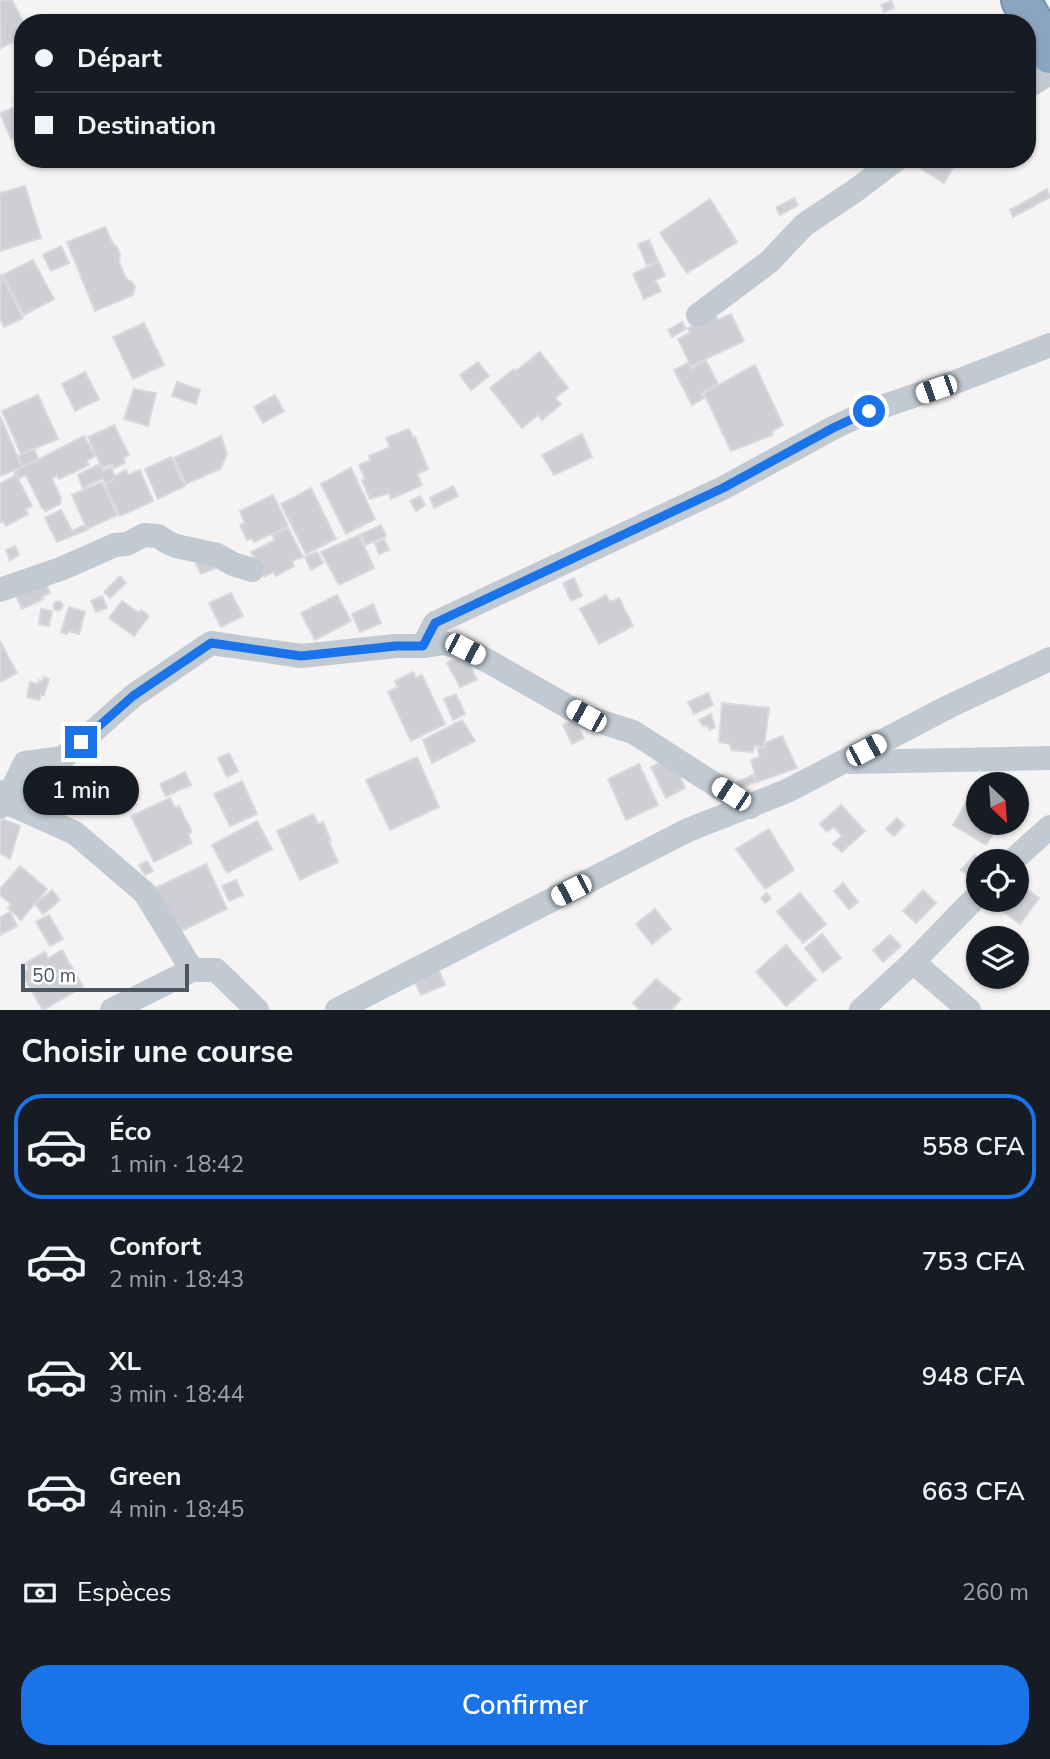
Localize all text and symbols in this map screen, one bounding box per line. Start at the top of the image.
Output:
text: Départ [77,41,162,76]
text: Destination [77,108,216,143]
car [913,372,960,406]
route start [853,395,885,427]
car [442,630,489,668]
car [563,697,610,735]
route end [65,726,97,758]
car [843,731,890,769]
callout: 1 min [23,766,139,816]
north arrow [966,772,1029,835]
map controls [966,772,1029,989]
car [708,774,755,814]
text: 1 min [52,775,110,806]
button: locate [966,849,1029,912]
car [548,871,595,909]
button: layers [966,926,1029,989]
scale bar [21,961,189,993]
text: 50 m [32,963,76,989]
text: Choisir une course [21,1030,293,1073]
text: Éco [109,1114,151,1149]
icon: car [25,1115,88,1178]
text: 558 CFA [922,1129,1025,1164]
text: 1 min · 18:42 [109,1149,244,1180]
text: Confort [109,1229,201,1264]
icon: car [25,1230,88,1293]
text: 753 CFA [922,1244,1025,1279]
text: 2 min · 18:43 [109,1264,244,1295]
text: XL [109,1344,141,1379]
icon: car [25,1345,88,1408]
text: 948 CFA [922,1359,1025,1394]
text: 3 min · 18:44 [109,1379,244,1410]
text: Green [109,1459,182,1494]
icon: car [25,1460,88,1523]
text: 663 CFA [922,1474,1025,1509]
text: 4 min · 18:45 [109,1494,244,1525]
icon: cash [21,1574,59,1612]
text: Espèces [77,1575,172,1610]
text: 260 m [962,1577,1029,1608]
button: Confirmer [21,1665,1029,1745]

